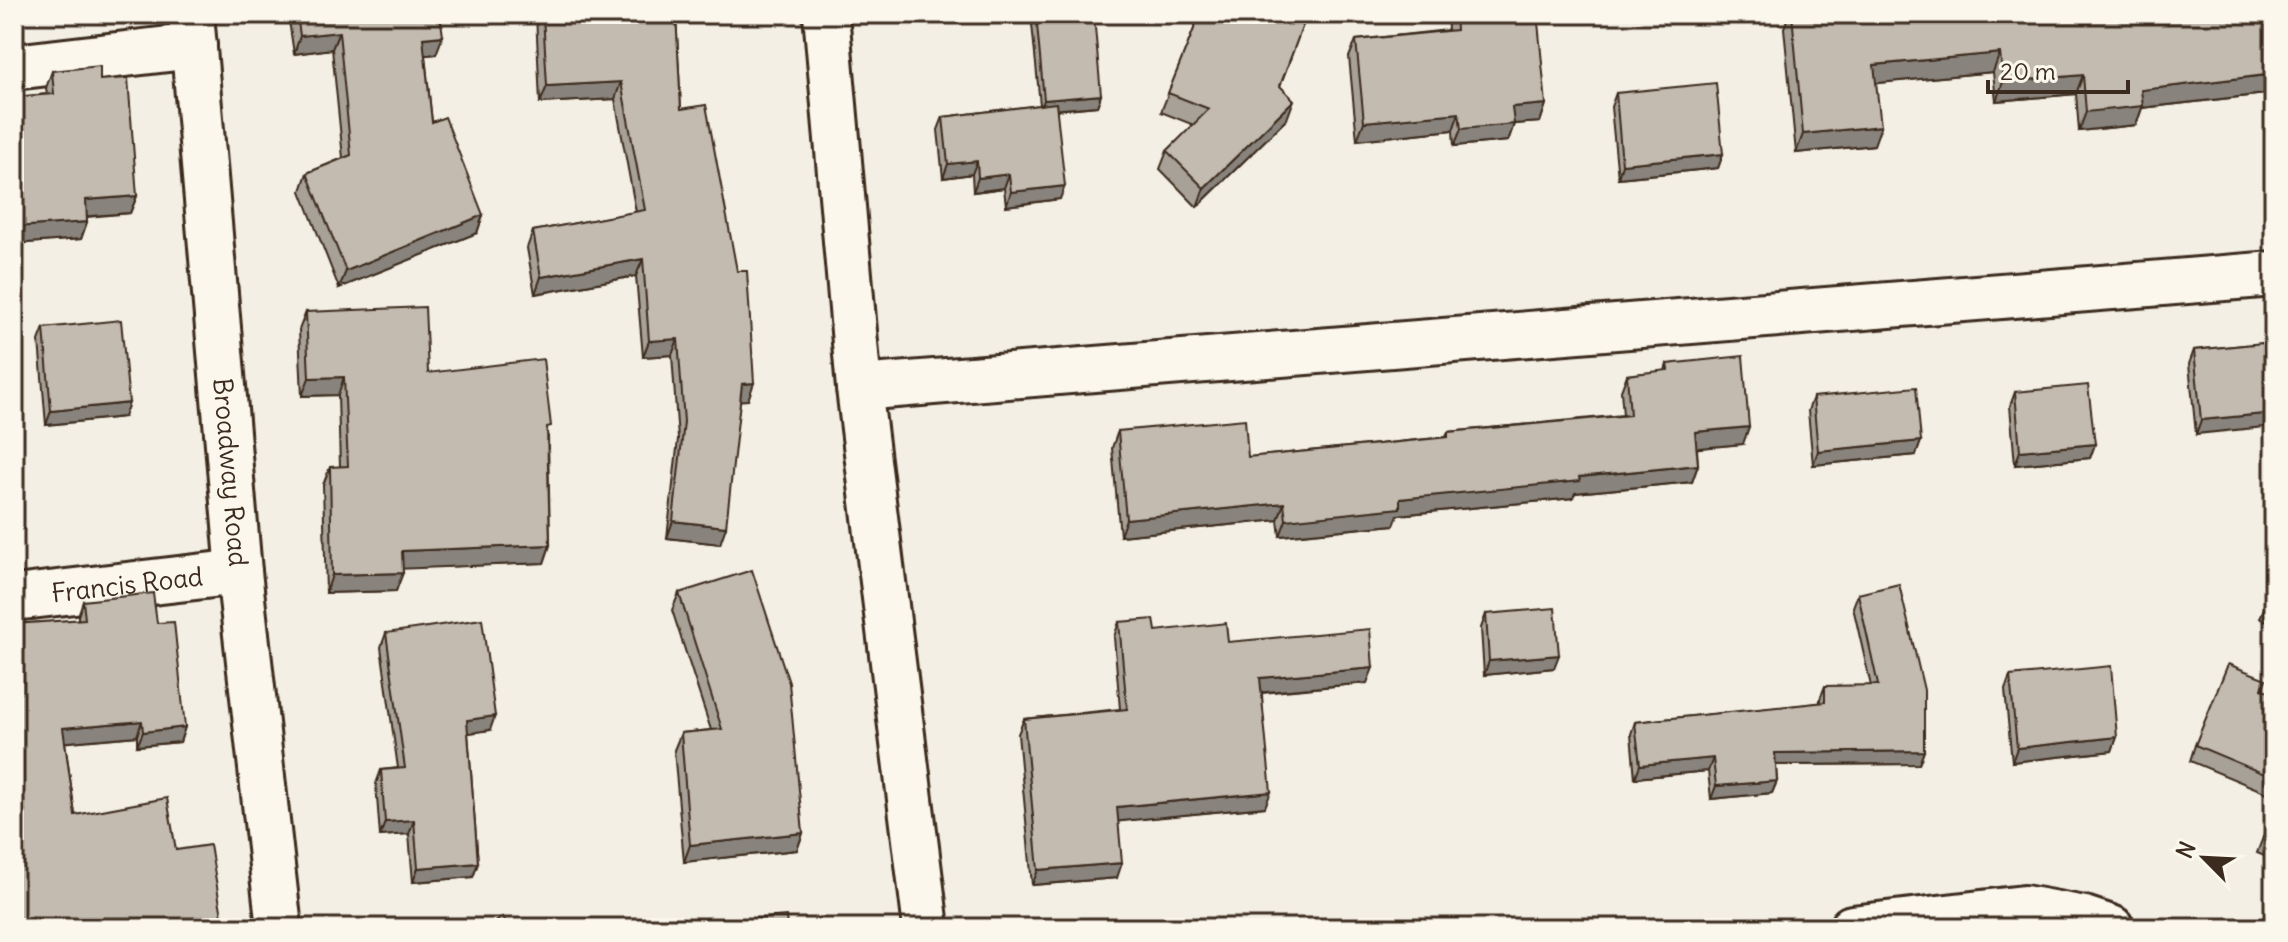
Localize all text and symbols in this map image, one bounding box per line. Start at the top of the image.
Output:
scale bar [1988,44,2128,94]
text: 20 m [2000,56,2056,86]
street label: Broadway Road [206,377,255,568]
street label: Francis Road [50,559,205,610]
north arrow [2164,818,2244,898]
text: N [2170,837,2202,863]

